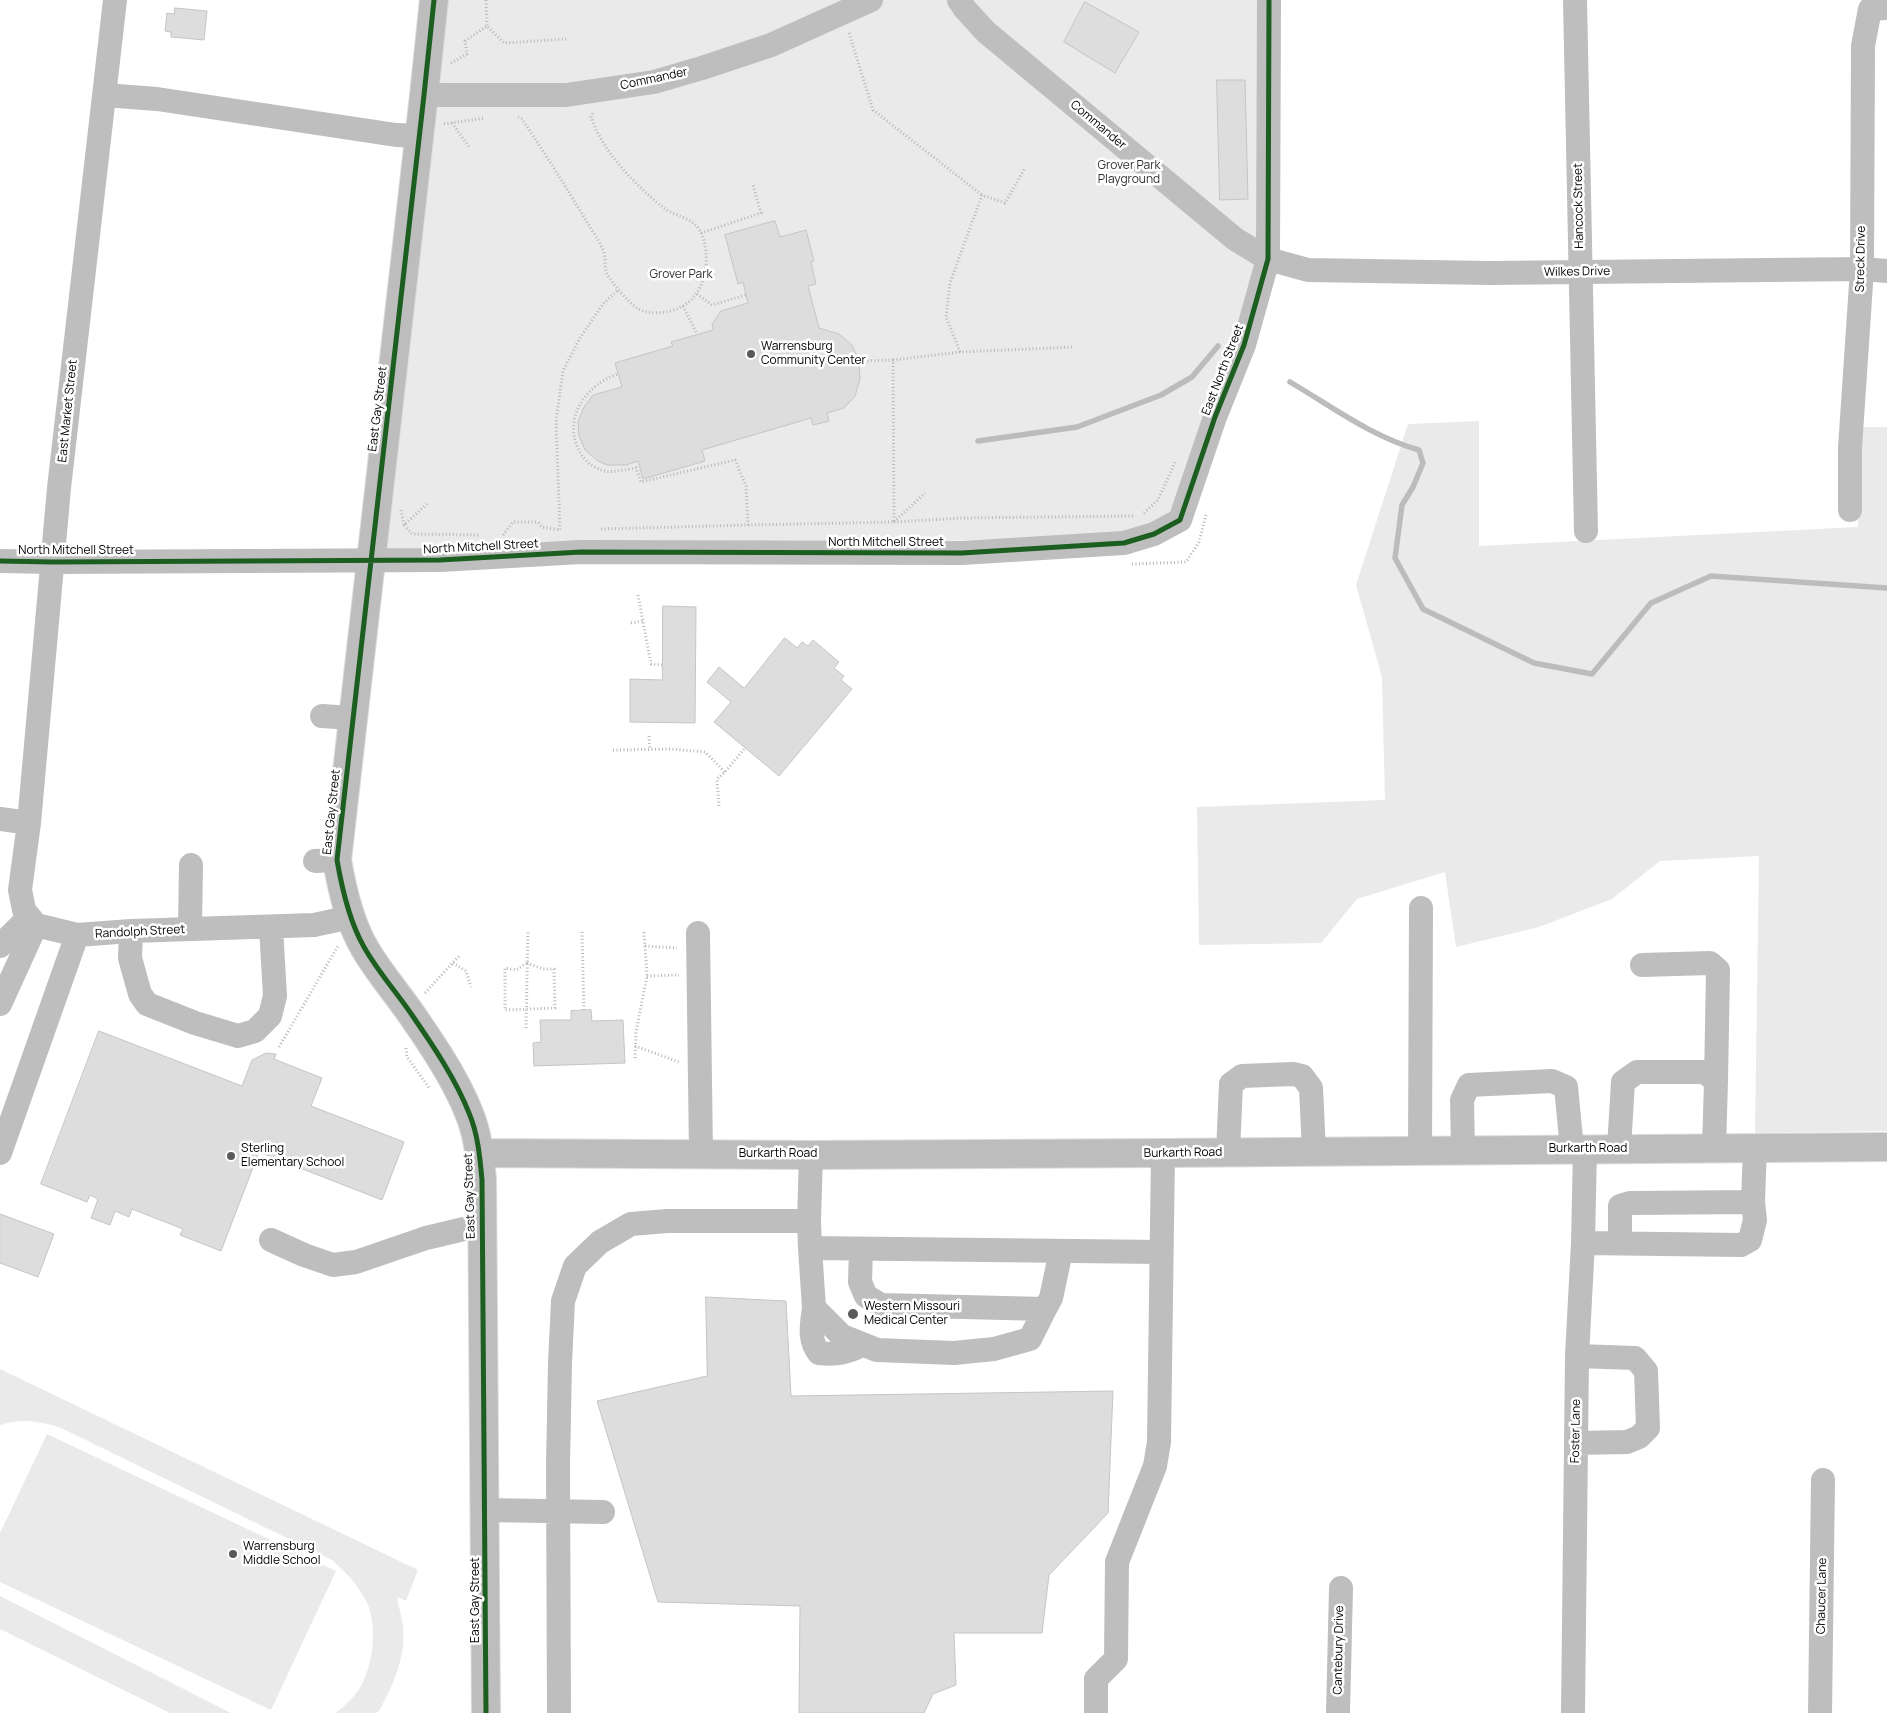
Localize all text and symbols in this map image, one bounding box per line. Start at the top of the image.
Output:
street label: Commander [619,65,689,93]
street label: Commander [1067,98,1129,152]
park label: Grover Park Playground [1097,159,1161,187]
street label: Hancock Street [1571,163,1587,249]
street label: Streck Drive [1853,226,1869,292]
street label: Wilkes Drive [1544,264,1610,280]
park label: Grover Park [649,268,713,282]
street label: East North Street [1199,323,1247,417]
place label: Warrensburg Community Center [761,340,866,368]
marker: Warrensburg Community Center [745,348,757,360]
street label: East Market Street [55,359,81,463]
street label: East Gay Street [366,366,390,452]
street label: North Mitchell Street [828,536,944,550]
street label: North Mitchell Street [423,537,539,557]
street label: North Mitchell Street [18,544,134,558]
street label: East Gay Street [320,769,344,855]
street label: Randolph Street [95,922,185,942]
place label: Sterling Elementary School [241,1142,344,1170]
street label: Burkarth Road [1549,1142,1627,1156]
street label: Burkarth Road [1144,1145,1222,1161]
street label: Burkarth Road [739,1147,817,1161]
marker: Sterling Elementary School [225,1150,237,1162]
street label: East Gay Street [461,1153,479,1239]
place label: Western Missouri Medical Center [864,1300,960,1328]
marker: Western Missouri Medical Center [846,1307,860,1321]
street label: Foster Lane [1568,1399,1584,1463]
place label: Warrensburg Middle School [243,1540,320,1568]
marker: Warrensburg Middle School [227,1548,239,1560]
street label: East Gay Street [469,1557,483,1643]
street label: Chaucer Lane [1814,1558,1830,1634]
street label: Cantebury Drive [1331,1605,1347,1695]

